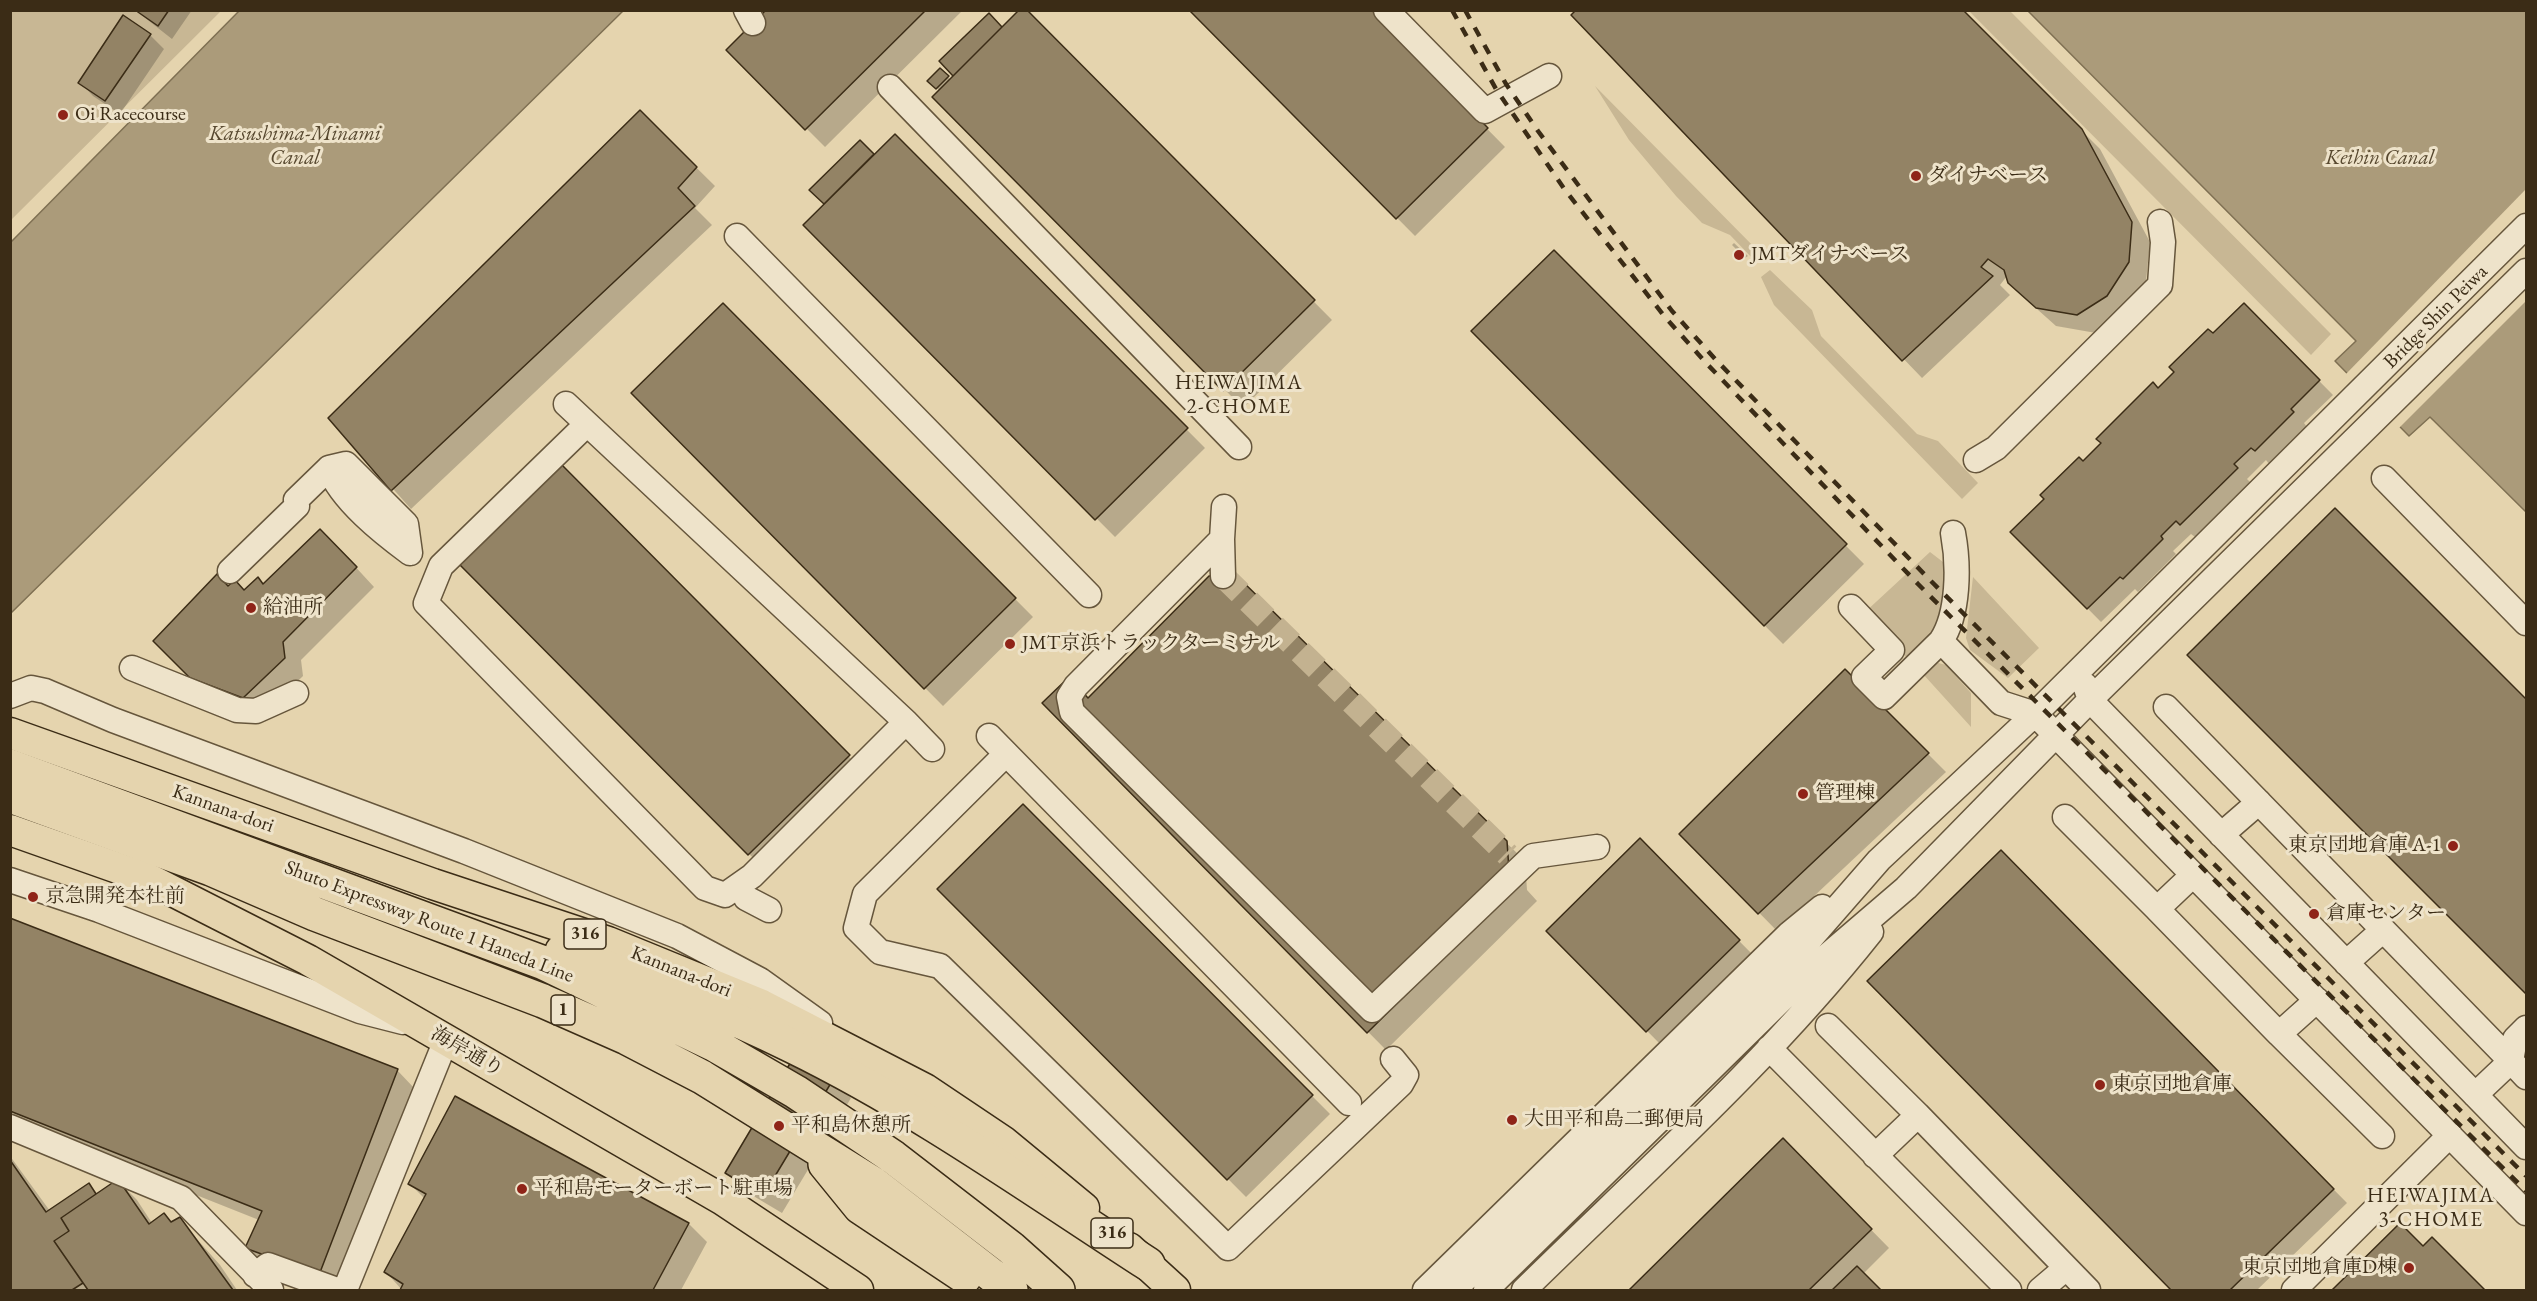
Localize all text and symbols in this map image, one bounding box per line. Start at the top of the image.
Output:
place label: Oi Racecourse [75,103,186,127]
marker: Oi Racecourse [56,108,70,122]
water label: Katsushima-Minami Canal [209,121,381,171]
water label: Keihin Canal [2326,145,2434,171]
place label: ダイナベース [1928,164,2048,188]
marker: ダイナベース [1909,169,1923,183]
place label: JMTダイナベース [1751,243,1909,267]
marker: JMTダイナベース [1732,248,1746,262]
street label: Bridge Shin Peiwa [2379,260,2493,374]
district label: HEIWAJIMA 2-CHOME [1175,370,1303,420]
place label: 給油所 [263,596,323,620]
marker: 給油所 [244,601,258,615]
place label: JMT京浜トラックターミナル [1022,632,1280,656]
marker: JMT京浜トラックターミナル [1003,637,1017,651]
street label: Kannana-dori [169,780,277,838]
place label: 管理棟 [1815,782,1875,806]
marker: 管理棟 [1796,787,1810,801]
place label: 東京団地倉庫 A-1 [2288,834,2441,858]
marker: 東京団地倉庫 A-1 [2446,839,2460,853]
street label: Shuto Expressway Route 1 Haneda Line [281,856,577,988]
place label: 京急開発本社前 [45,885,185,909]
marker: 京急開発本社前 [26,890,40,904]
place label: 倉庫センター [2326,902,2446,926]
marker: 倉庫センター [2307,907,2321,921]
road number: 316 [564,919,606,949]
street label: Kannana-dori [627,941,735,1003]
road number: 1 [551,995,575,1025]
street label: 海岸通り [426,1022,508,1082]
place label: 東京団地倉庫 [2112,1073,2232,1097]
marker: 東京団地倉庫 [2093,1078,2107,1092]
place label: 大田平和島二郵便局 [1524,1108,1704,1132]
marker: 大田平和島二郵便局 [1505,1113,1519,1127]
place label: 平和島休憩所 [791,1114,911,1138]
marker: 平和島休憩所 [772,1119,786,1133]
place label: 平和島モーターボート駐車場 [534,1177,793,1201]
marker: 平和島モーターボート駐車場 [515,1182,529,1196]
district label: HEIWAJIMA 3-CHOME [2367,1183,2495,1233]
road number: 316 [1091,1218,1133,1248]
place label: 東京団地倉庫D棟 [2242,1256,2397,1280]
marker: 東京団地倉庫D棟 [2402,1261,2416,1275]

